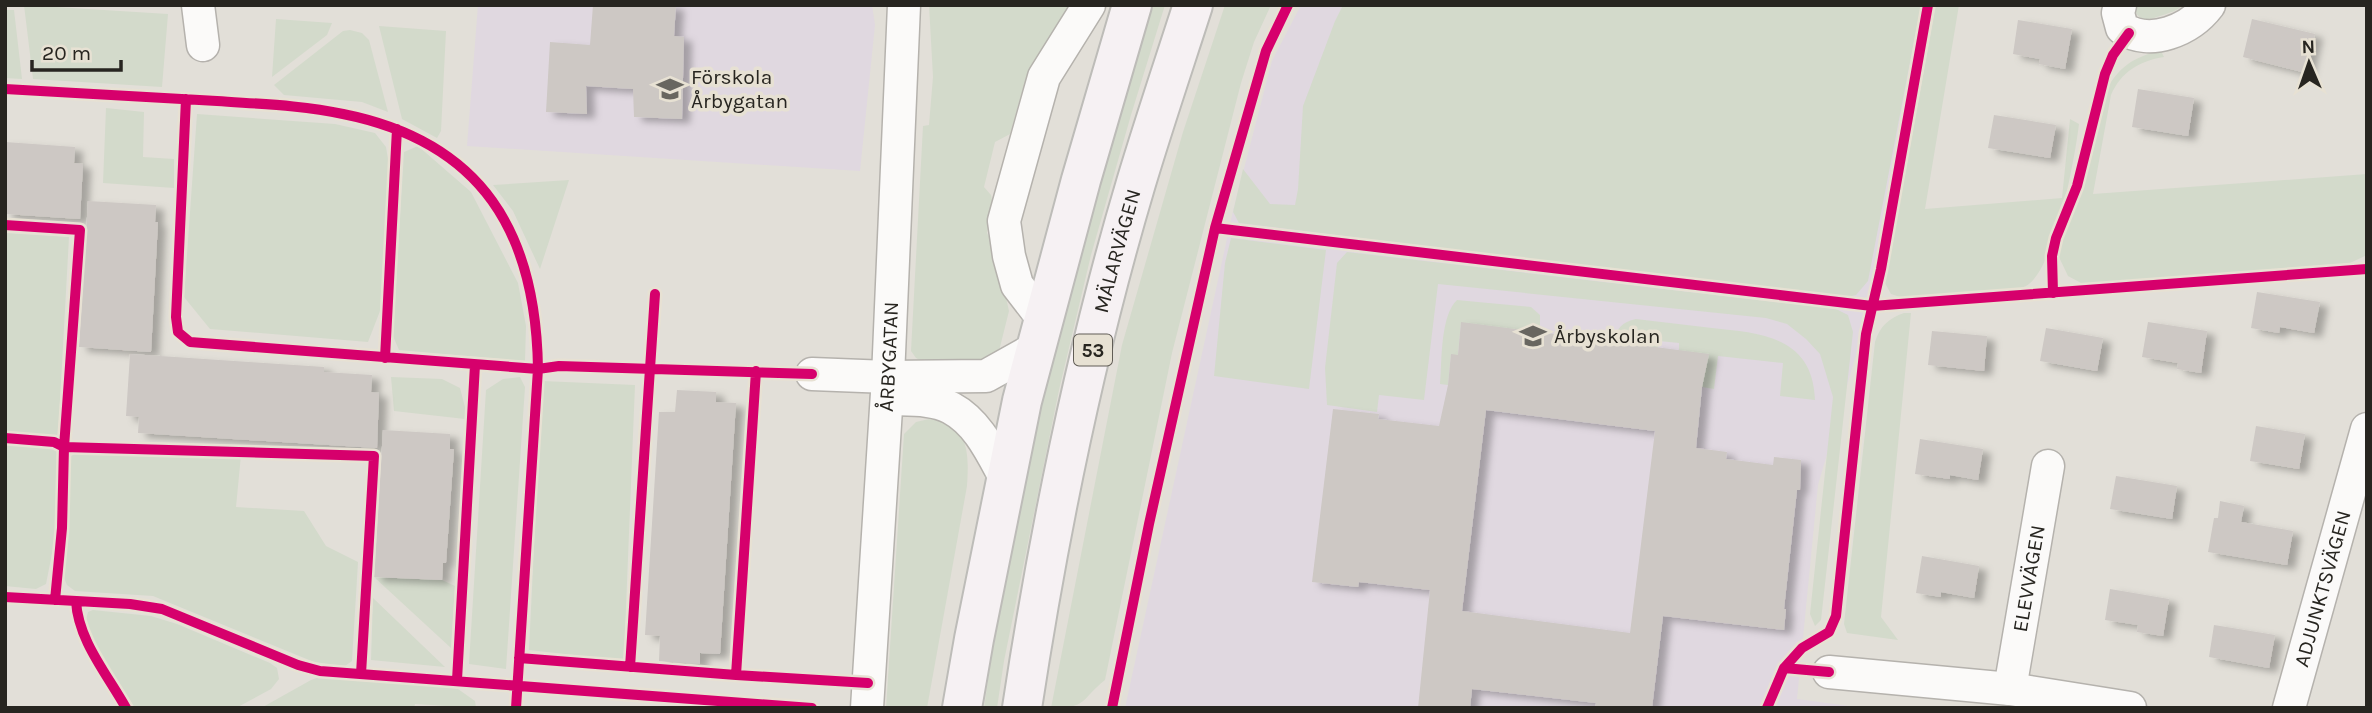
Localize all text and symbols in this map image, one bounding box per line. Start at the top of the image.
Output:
scale bar [32,28,121,72]
north arrow [2274,28,2344,98]
text: N [2301,36,2316,58]
text: 20 m [42,41,91,65]
place label: Förskola Årbygatan [691,65,788,113]
school or university icon: Förskola Årbygatan [655,74,685,104]
street label: MÄLARVÄGEN [1089,186,1146,316]
street label: ÅRBYGATAN [874,301,903,413]
school or university icon: Årbyskolan [1518,321,1548,351]
place label: Årbyskolan [1554,324,1660,348]
road number: 53 [1074,334,1112,366]
street label: ADJUNKTSVÄGEN [2289,508,2356,670]
street label: ELEVVÄGEN [2008,523,2050,634]

